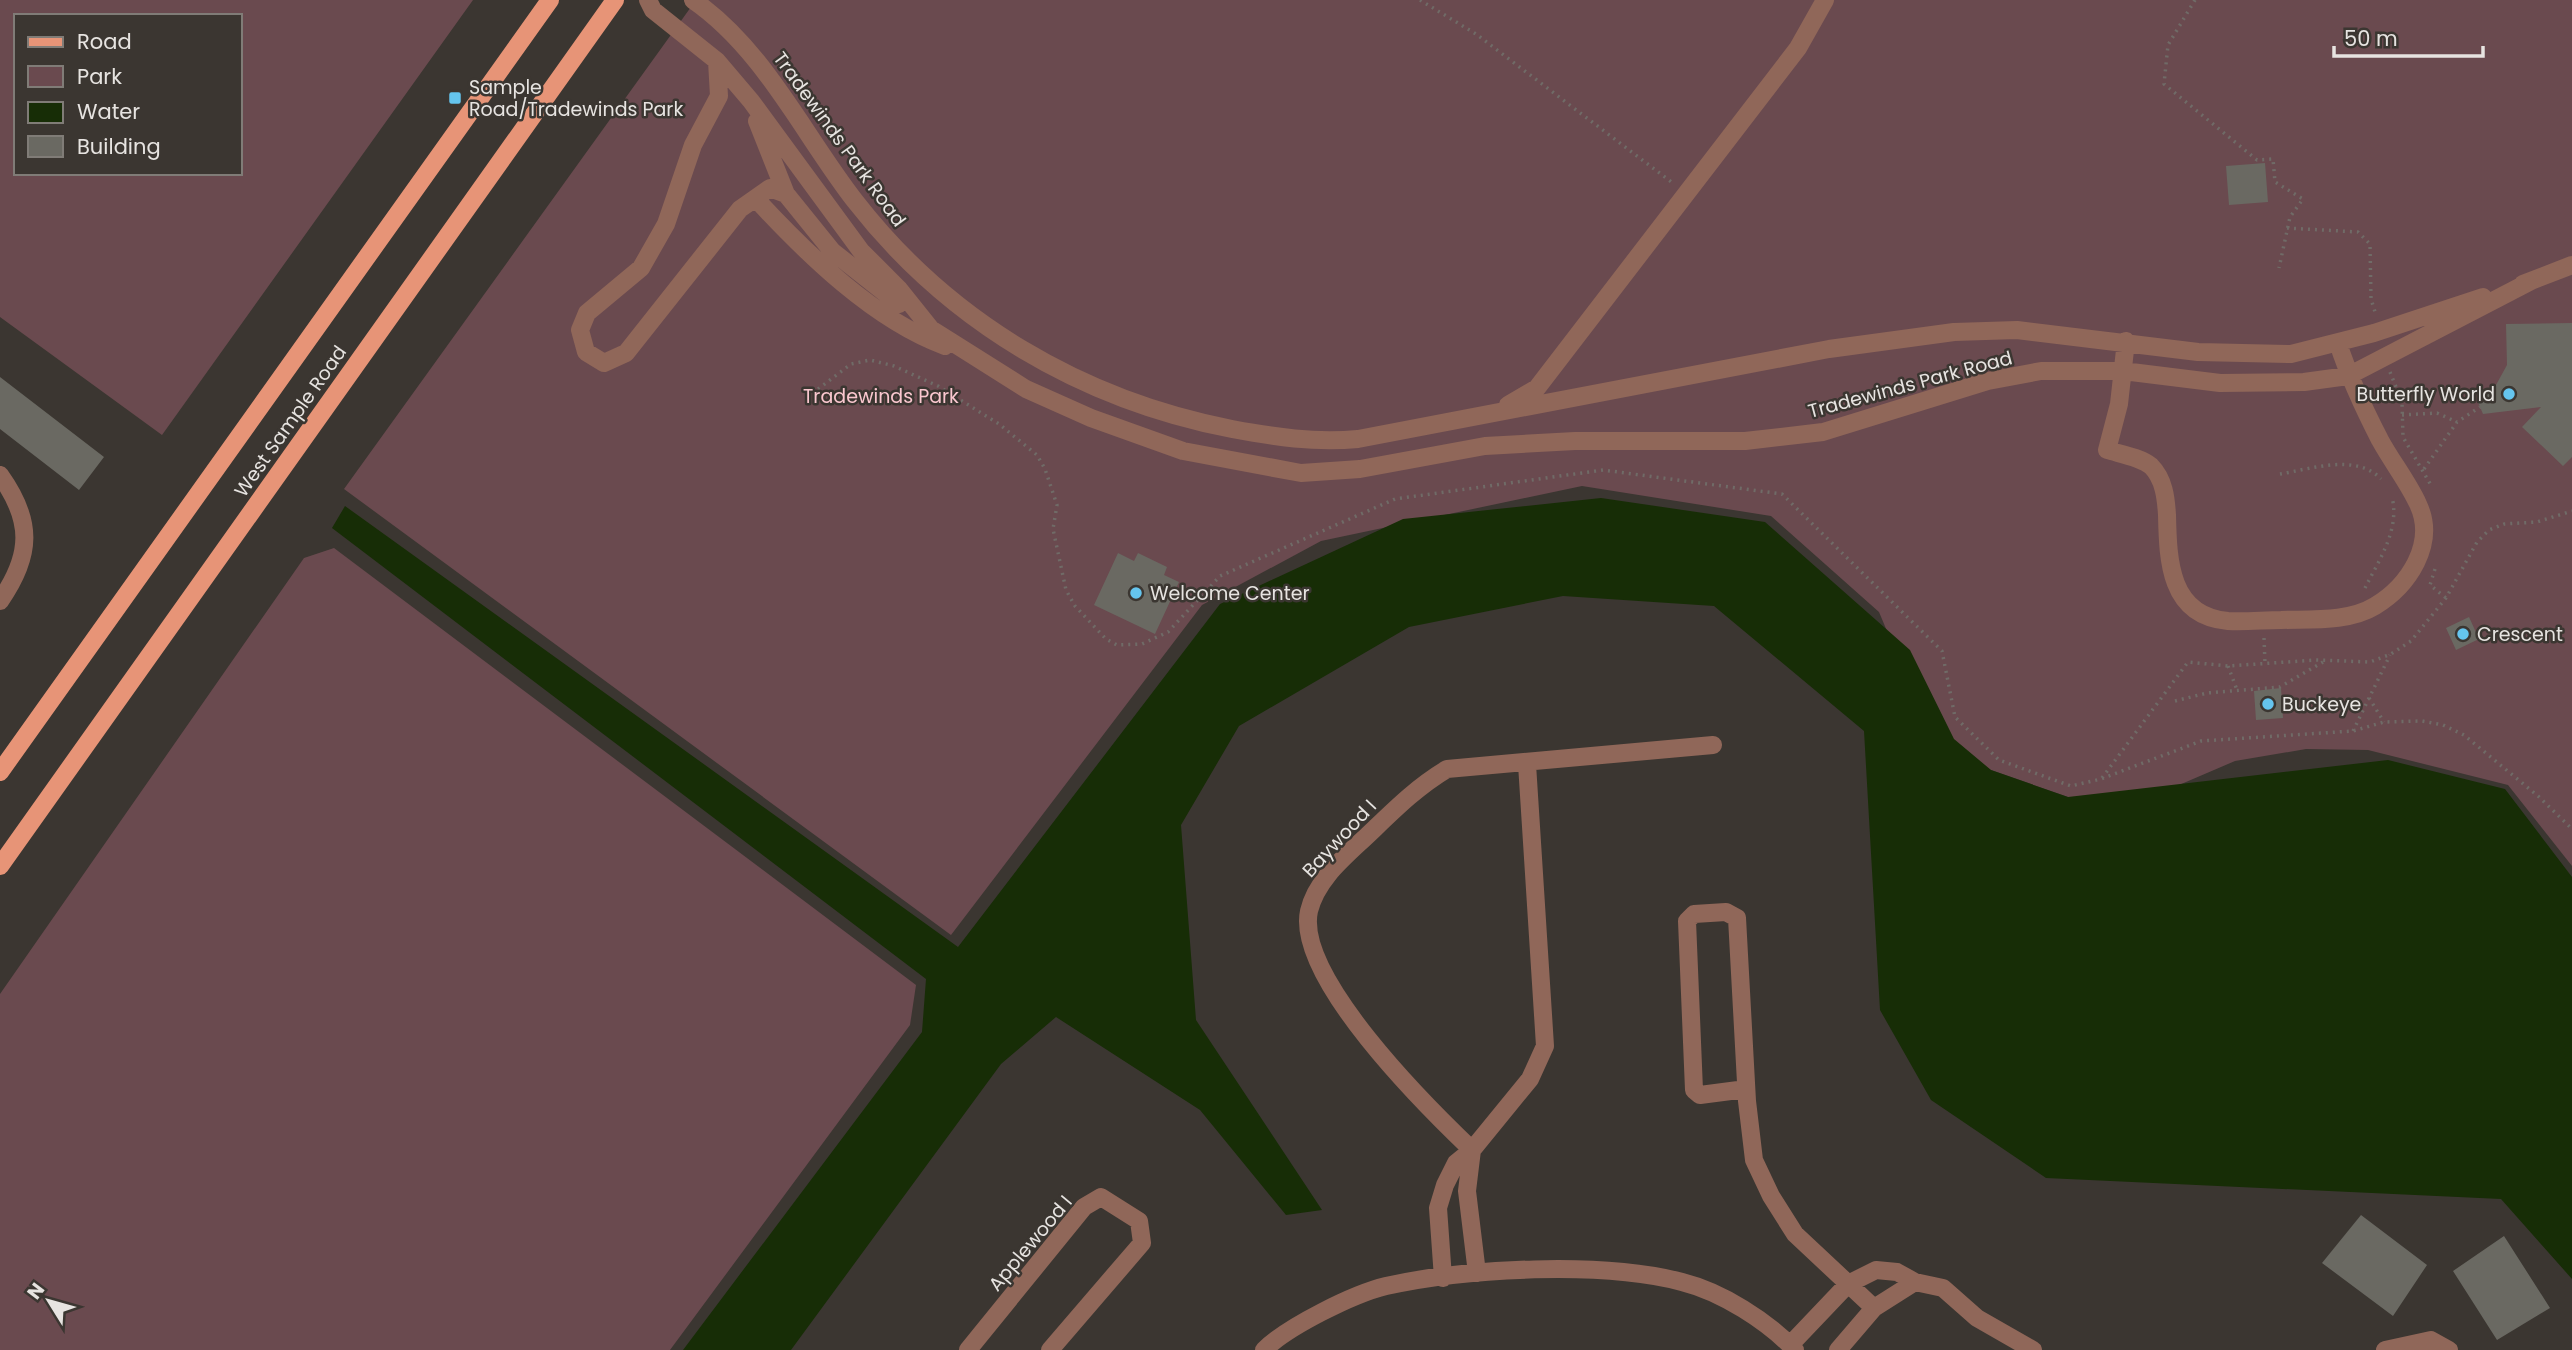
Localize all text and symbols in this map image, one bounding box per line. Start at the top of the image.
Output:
legend [14,14,242,175]
scale bar [2334,14,2483,58]
text: 50 m [2344,24,2398,53]
text: Road [77,27,132,56]
street label: Tradewinds Park Road [767,46,912,232]
text: Park [77,62,122,91]
place label: Sample Road/Tradewinds Park [469,74,683,123]
marker: Sample Road/Tradewinds Park [447,90,463,106]
text: Water [77,97,140,126]
text: Building [77,132,161,161]
street label: West Sample Road [228,340,353,503]
street label: Tradewinds Park Road [1805,344,2015,425]
place label: Butterfly World [2356,381,2495,408]
park label: Tradewinds Park [803,383,959,410]
marker: Butterfly World [2501,386,2517,402]
place label: Welcome Center [1150,580,1310,607]
marker: Welcome Center [1128,585,1144,601]
place label: Crescent [2477,621,2563,648]
marker: Crescent [2455,626,2471,642]
place label: Buckeye [2282,691,2361,718]
marker: Buckeye [2260,696,2276,712]
street label: Baywood I [1296,793,1383,883]
street label: Applewood I [982,1190,1078,1297]
north arrow [14,1266,84,1336]
text: N [21,1277,51,1305]

